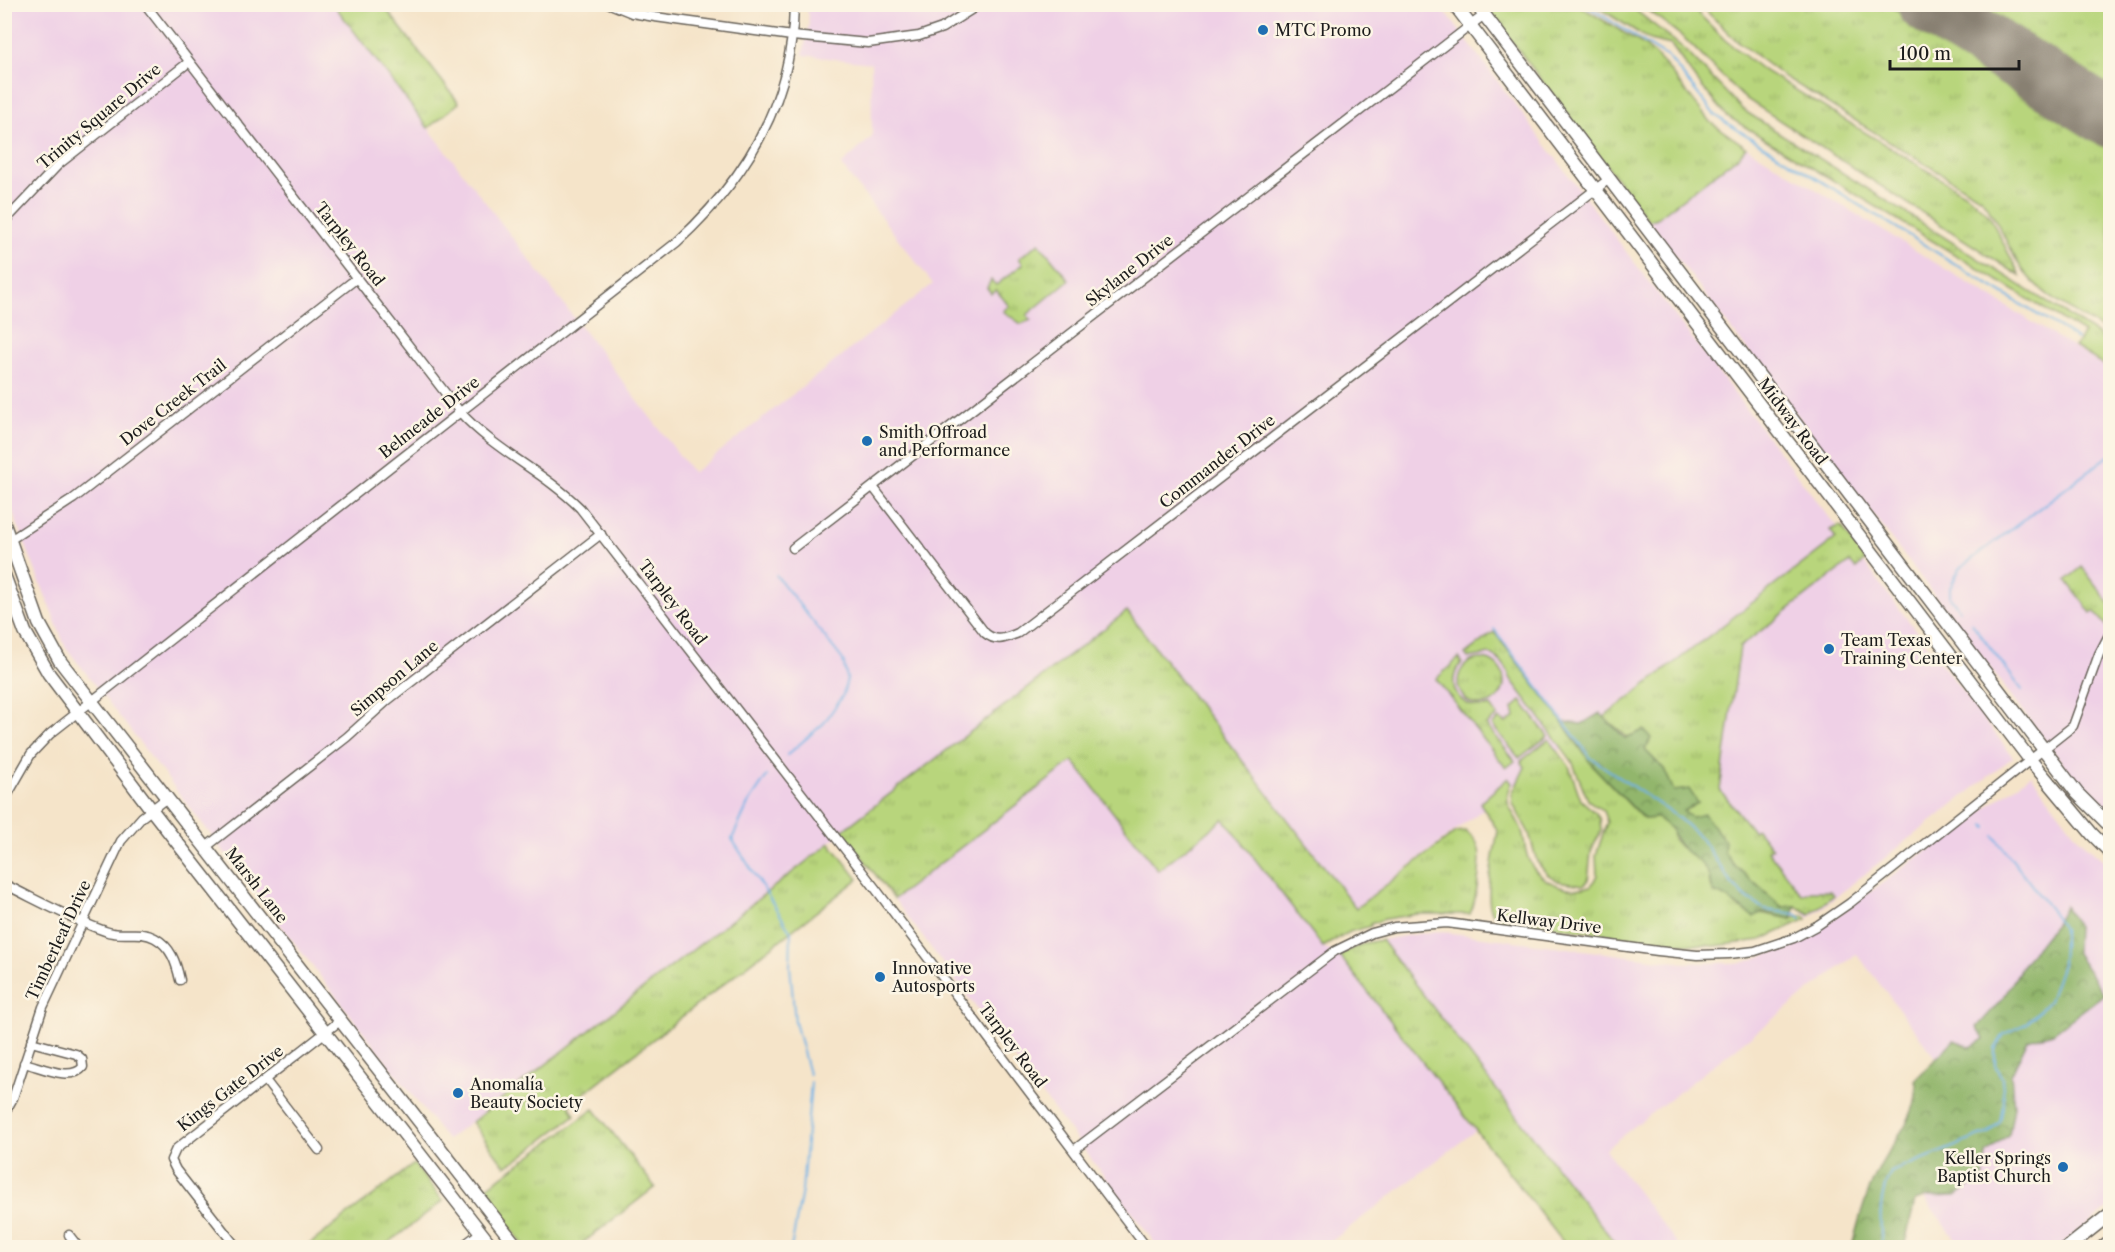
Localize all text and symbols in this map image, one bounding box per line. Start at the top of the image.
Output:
place label: MTC Promo [1275,20,1372,40]
marker: MTC Promo [1256,23,1270,37]
scale bar [1890,33,2019,71]
text: 100 m [1899,43,1951,65]
street label: Trinity Square Drive [33,59,165,173]
street label: Tarpley Road [311,198,389,290]
street label: Skylane Drive [1081,230,1177,310]
street label: Dove Creek Trail [116,354,230,450]
street label: Belmeade Drive [375,372,483,462]
street label: Midway Road [1754,374,1832,469]
street label: Commander Drive [1155,410,1279,512]
place label: Smith Offroad and Performance [879,422,1010,460]
marker: Smith Offroad and Performance [860,434,874,448]
street label: Tarpley Road [635,556,712,649]
place label: Team Texas Training Center [1841,630,1963,668]
street label: Simpson Lane [346,636,442,720]
marker: Team Texas Training Center [1822,642,1836,656]
street label: Marsh Lane [221,843,293,927]
street label: Timberleaf Drive [21,877,95,1003]
street label: Kellway Drive [1495,905,1603,937]
place label: Innovative Autosports [891,958,975,996]
marker: Innovative Autosports [873,970,887,984]
street label: Tarpley Road [975,999,1052,1092]
street label: Kings Gate Drive [173,1040,287,1136]
place label: Anomalía Beauty Society [469,1074,584,1112]
marker: Anomalía Beauty Society [451,1086,465,1100]
place label: Keller Springs Baptist Church [1937,1148,2051,1186]
marker: Keller Springs Baptist Church [2056,1160,2070,1174]

